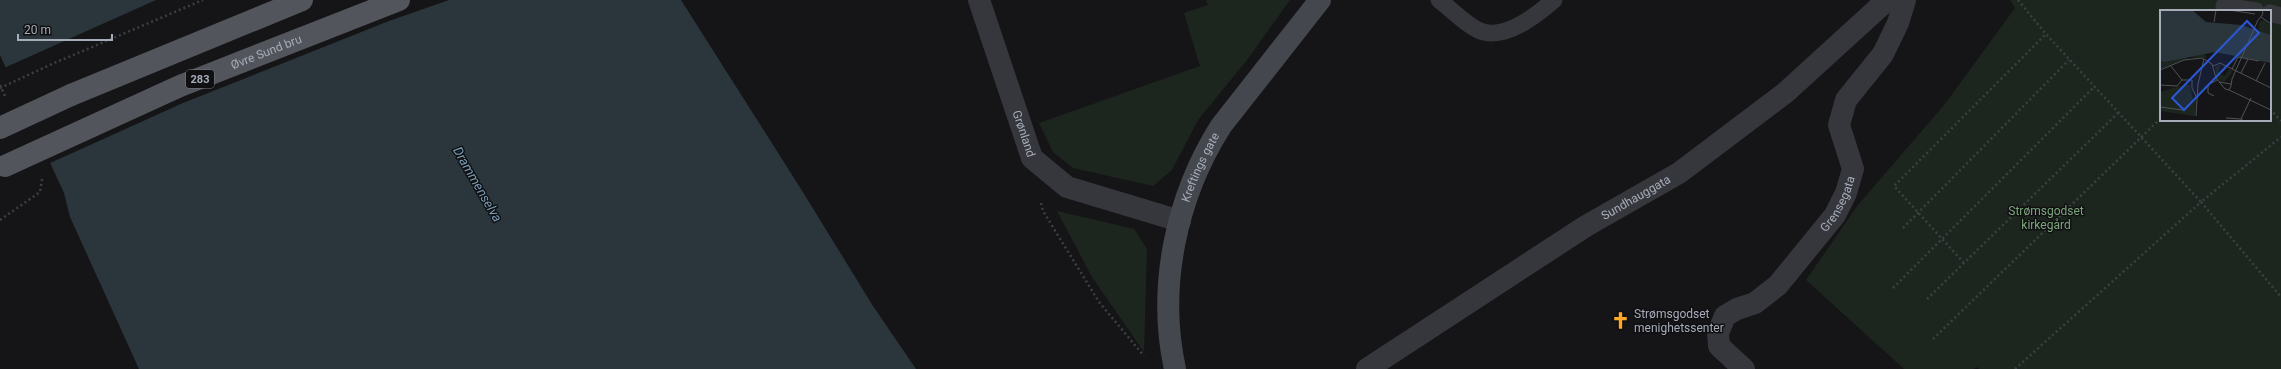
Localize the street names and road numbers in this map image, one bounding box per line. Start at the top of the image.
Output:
street label: Øvre Sund bru [229,32,304,72]
road number: 283 [186,70,214,88]
street label: Grønland [1009,108,1038,159]
street label: Kreftings gate [1179,130,1222,204]
street label: Sundhauggata [1599,172,1673,223]
street label: Grensegata [1817,174,1858,235]

